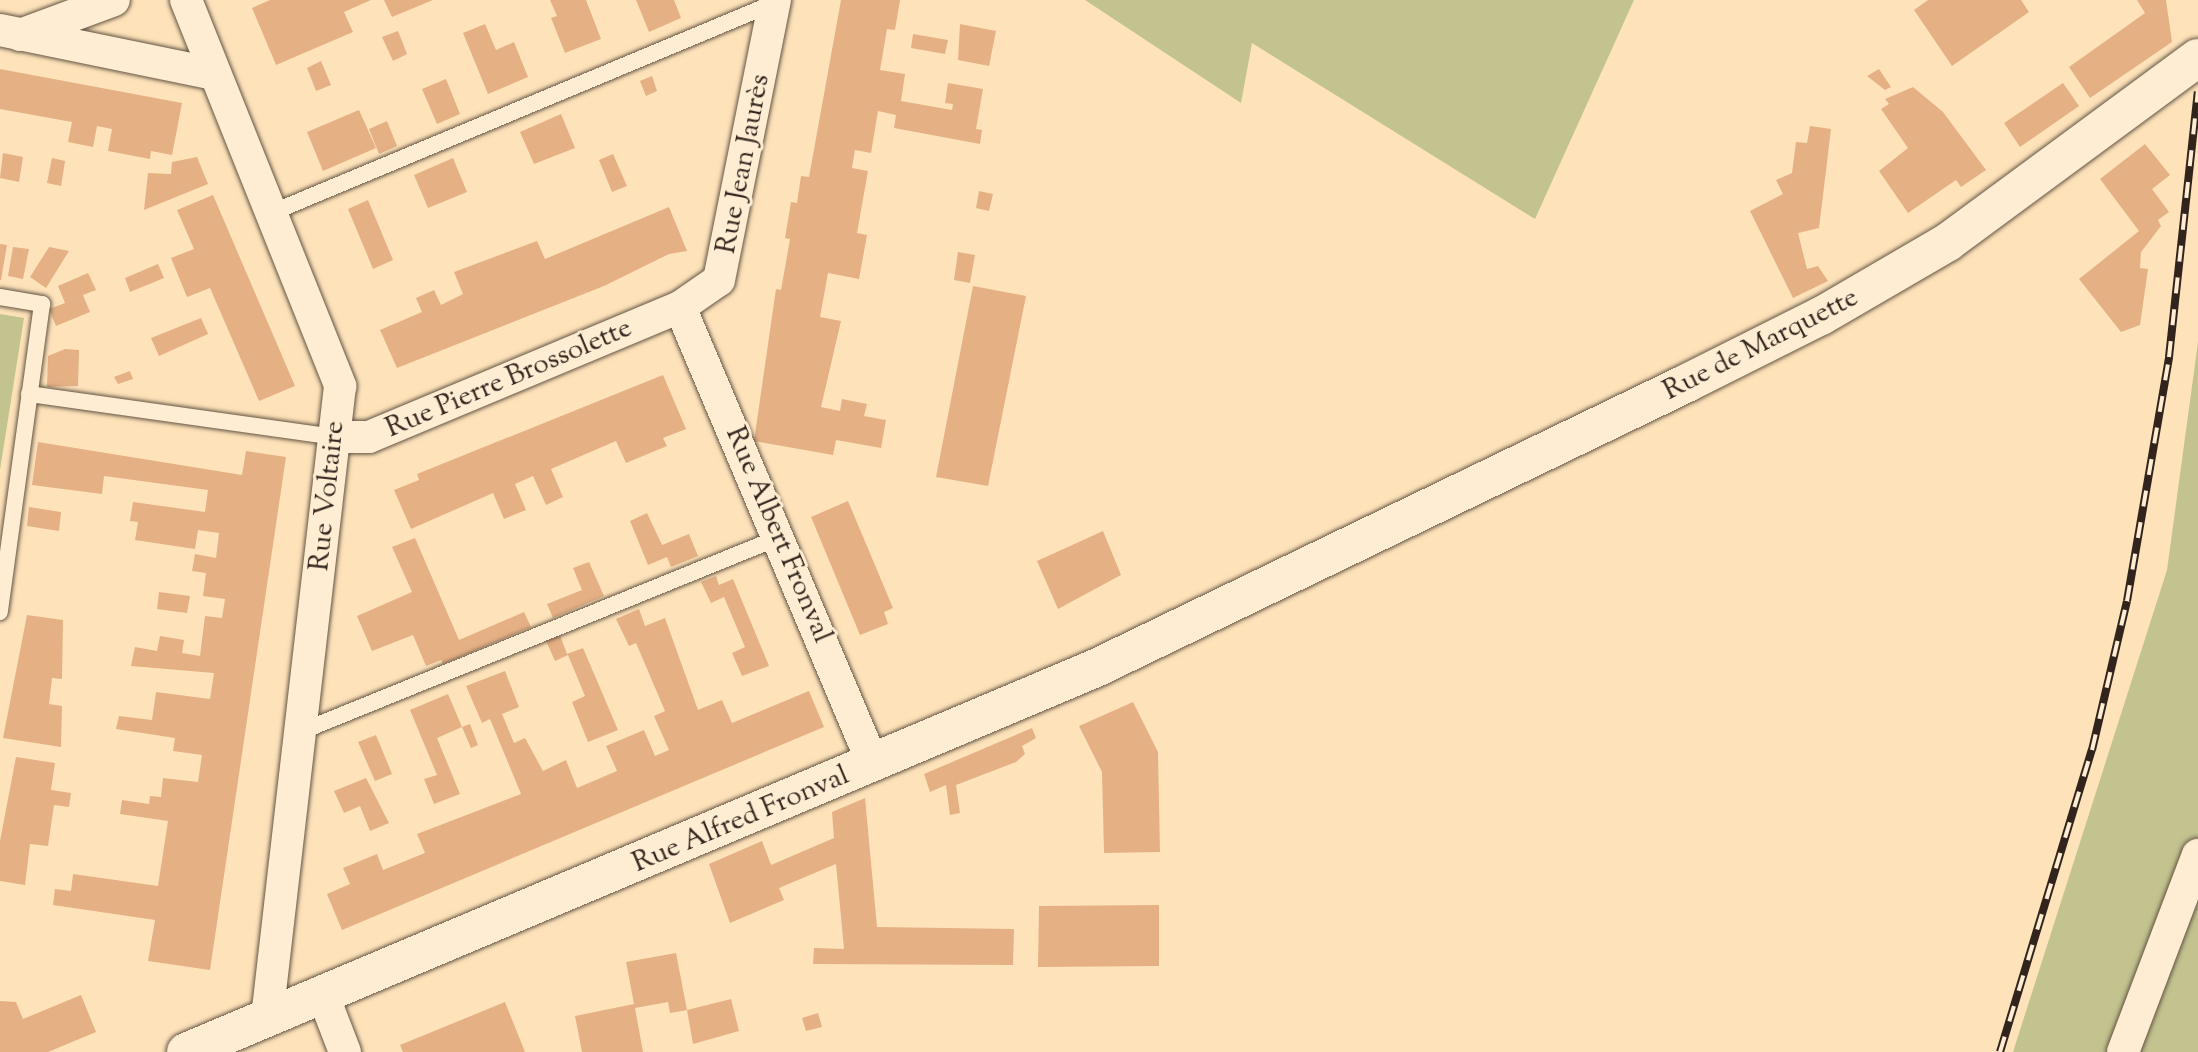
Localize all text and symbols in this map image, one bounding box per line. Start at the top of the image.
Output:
street label: Rue Jean Jaurès [710,71,778,257]
street label: Rue de Marquette [1658,281,1864,409]
street label: Rue Pierre Brossolette [381,312,637,446]
street label: Rue Voltaire [303,419,353,573]
street label: Rue Albert Fronval [717,422,839,648]
street label: Rue Alfred Fronval [628,759,854,881]

